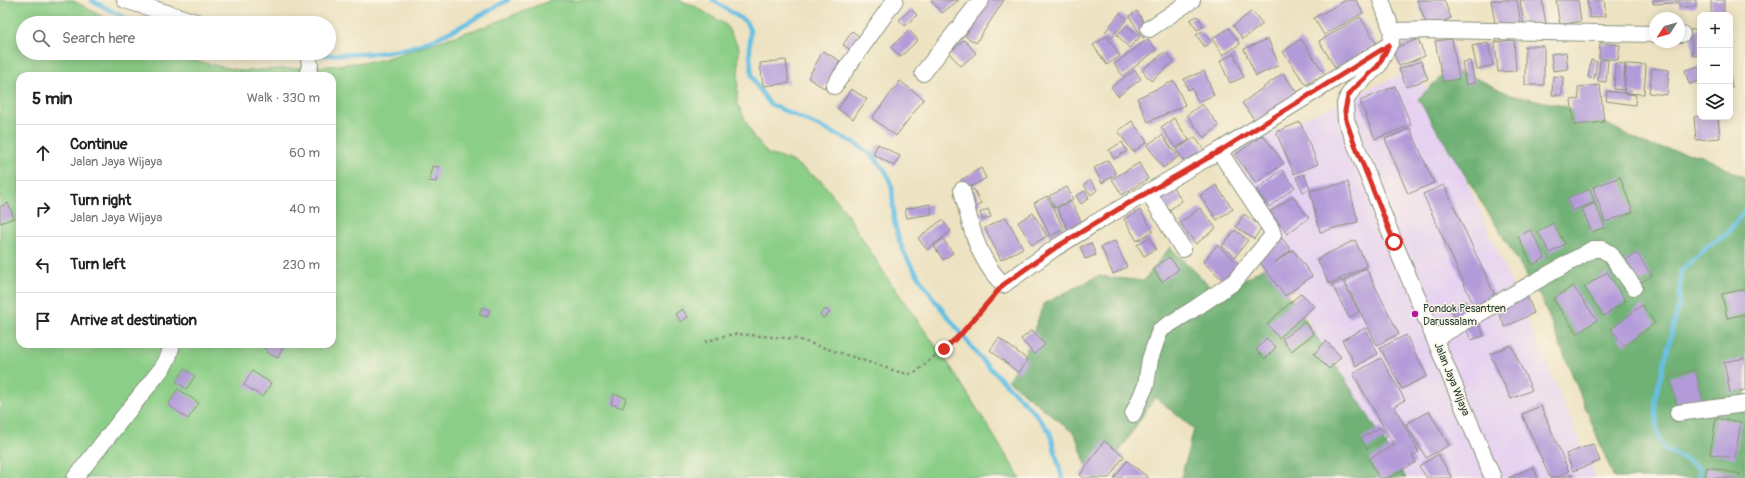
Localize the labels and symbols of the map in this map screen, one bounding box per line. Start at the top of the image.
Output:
north arrow [1649,12,1685,48]
route start [1385,233,1403,251]
place label: Pondok Pesantren Darussalam [1423,302,1506,328]
marker: Pondok Pesantren Darussalam [1410,309,1420,319]
route end [935,340,953,358]
street label: Jalan Jaya Wijaya [1431,340,1473,418]

